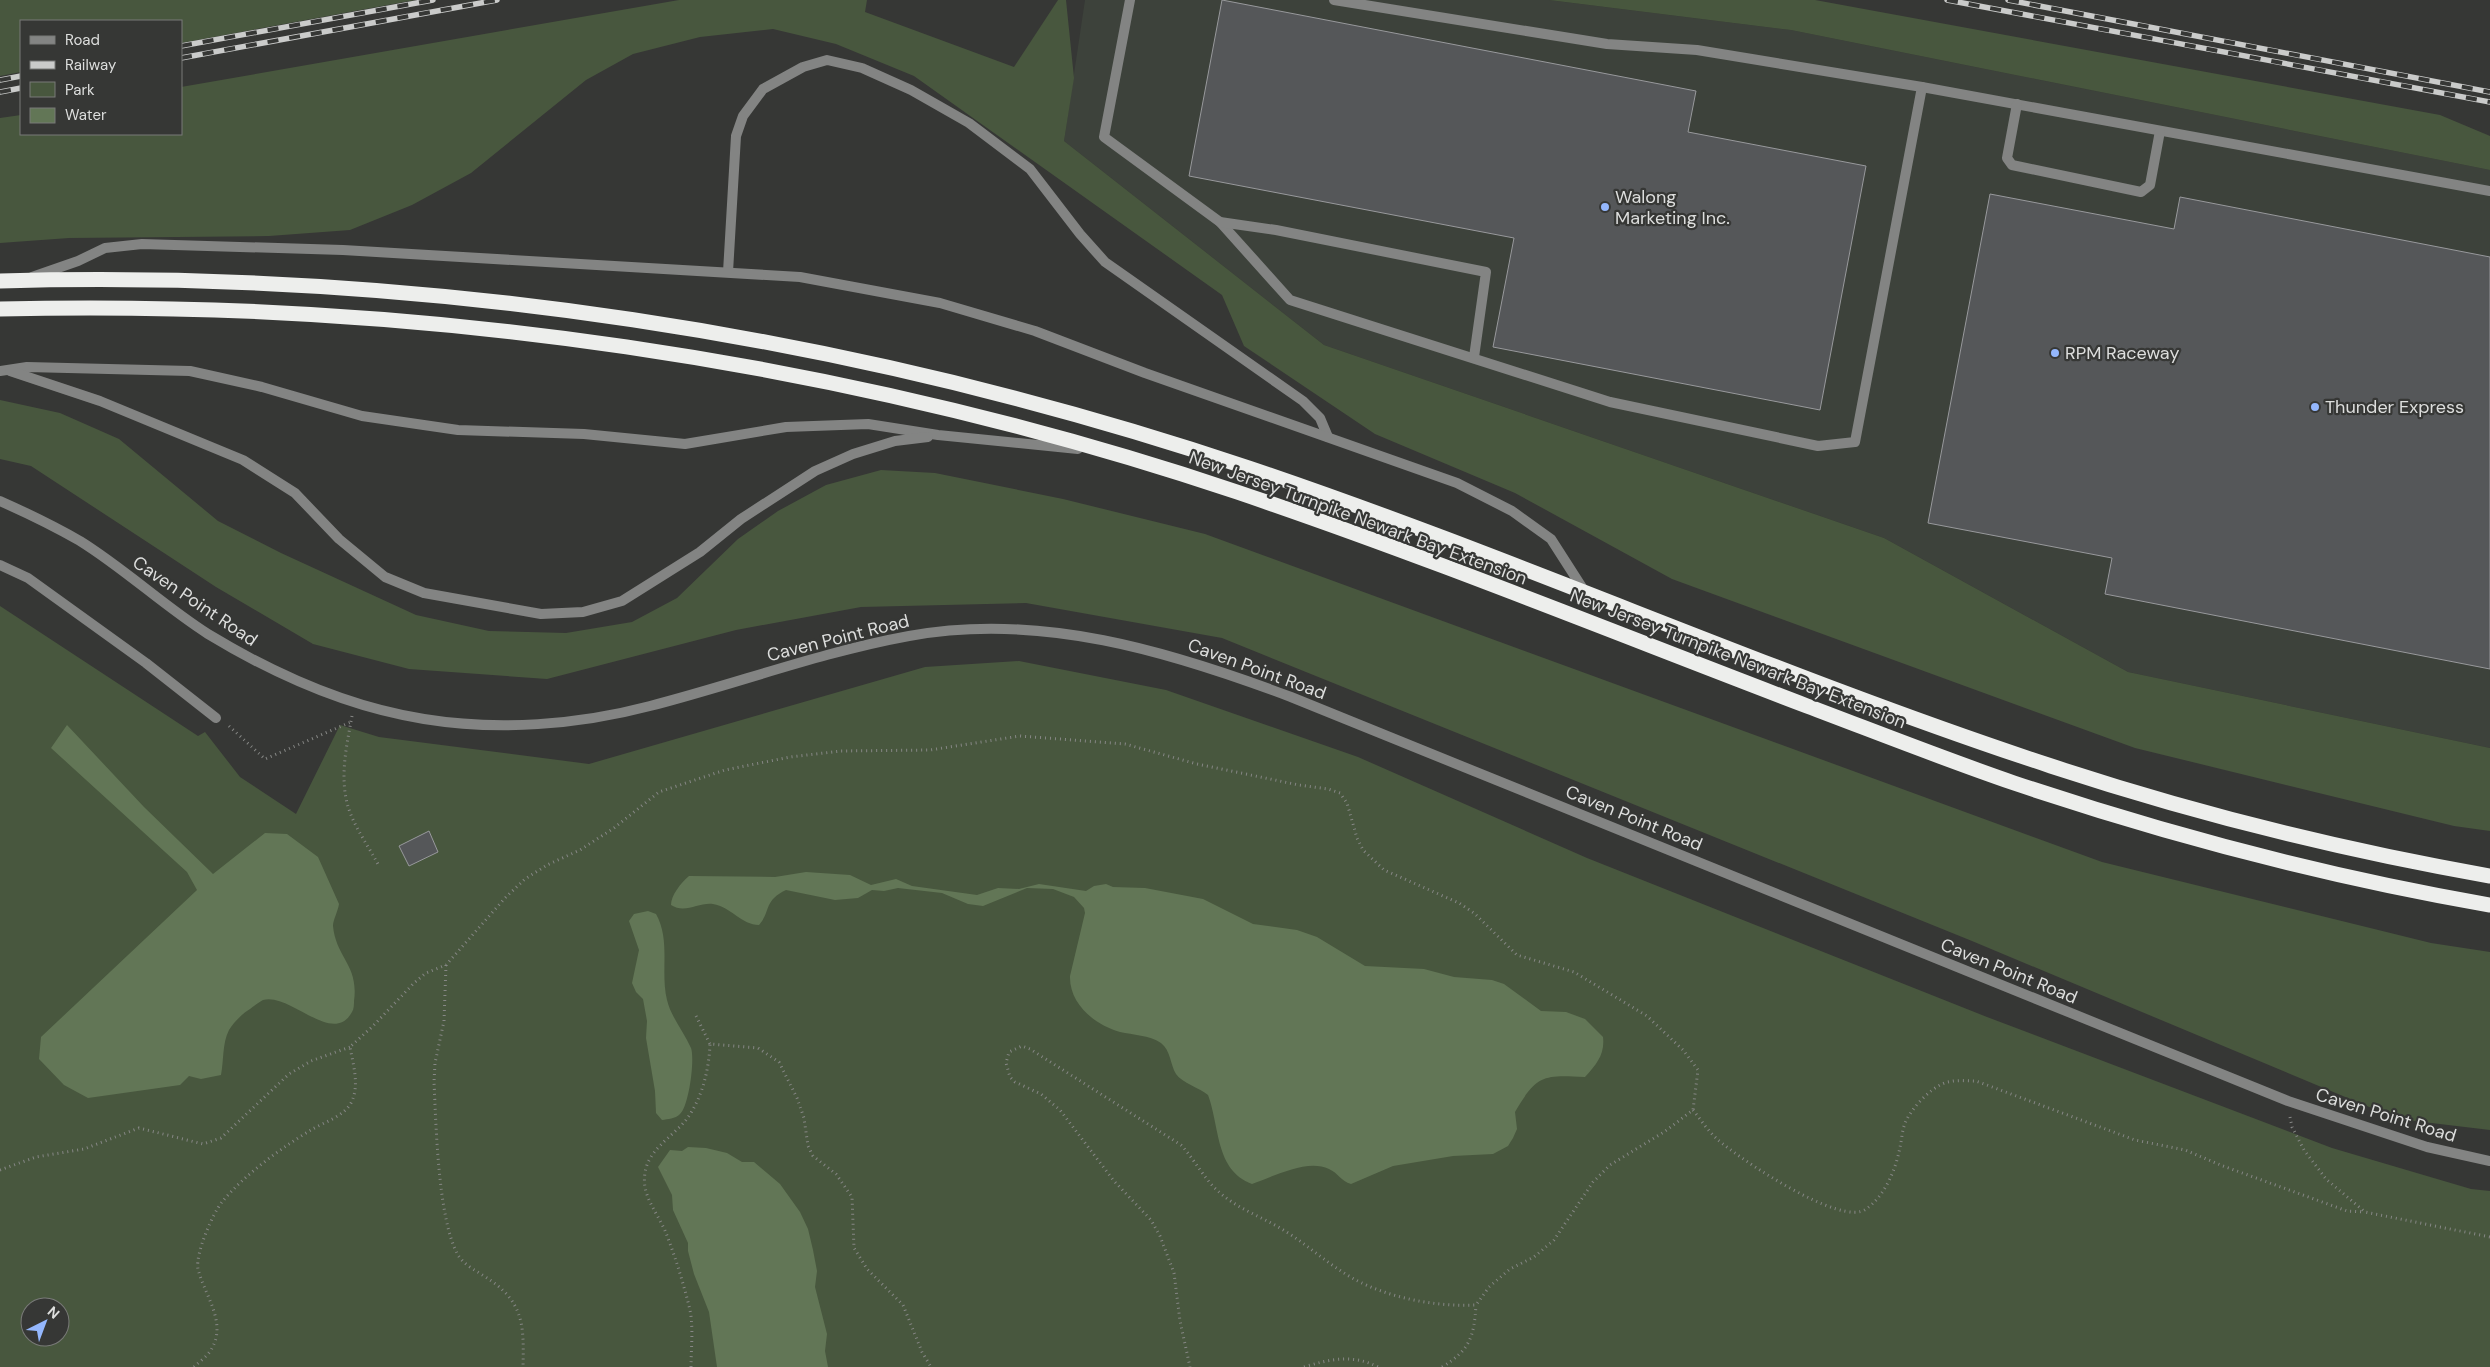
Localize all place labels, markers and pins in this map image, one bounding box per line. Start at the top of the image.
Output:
place label: Walong Marketing Inc. [1615,185,1730,230]
marker: Walong Marketing Inc. [1599,201,1611,213]
place label: RPM Raceway [2065,341,2179,365]
marker: RPM Raceway [2049,347,2061,359]
place label: Thunder Express [2325,395,2464,419]
marker: Thunder Express [2309,401,2321,413]

